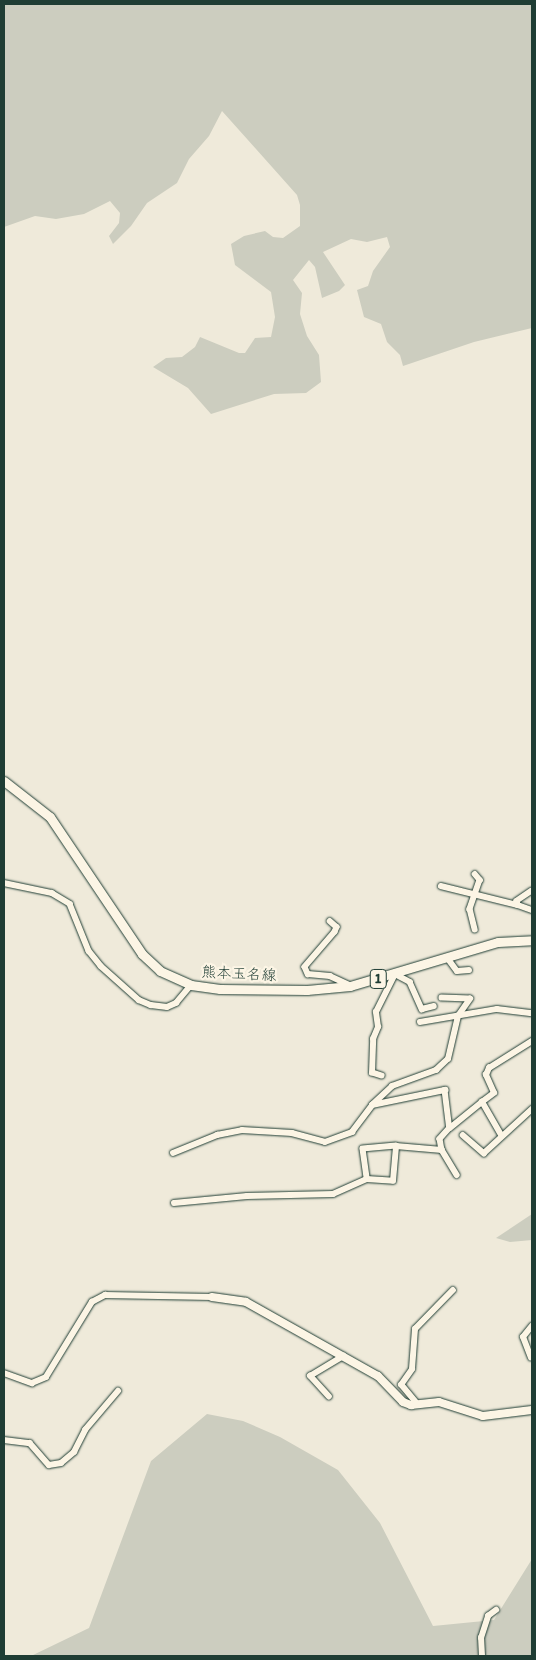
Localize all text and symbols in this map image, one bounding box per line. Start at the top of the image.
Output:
street label: 熊本玉名線 [201,963,277,985]
road number: 1 [369,968,387,991]

